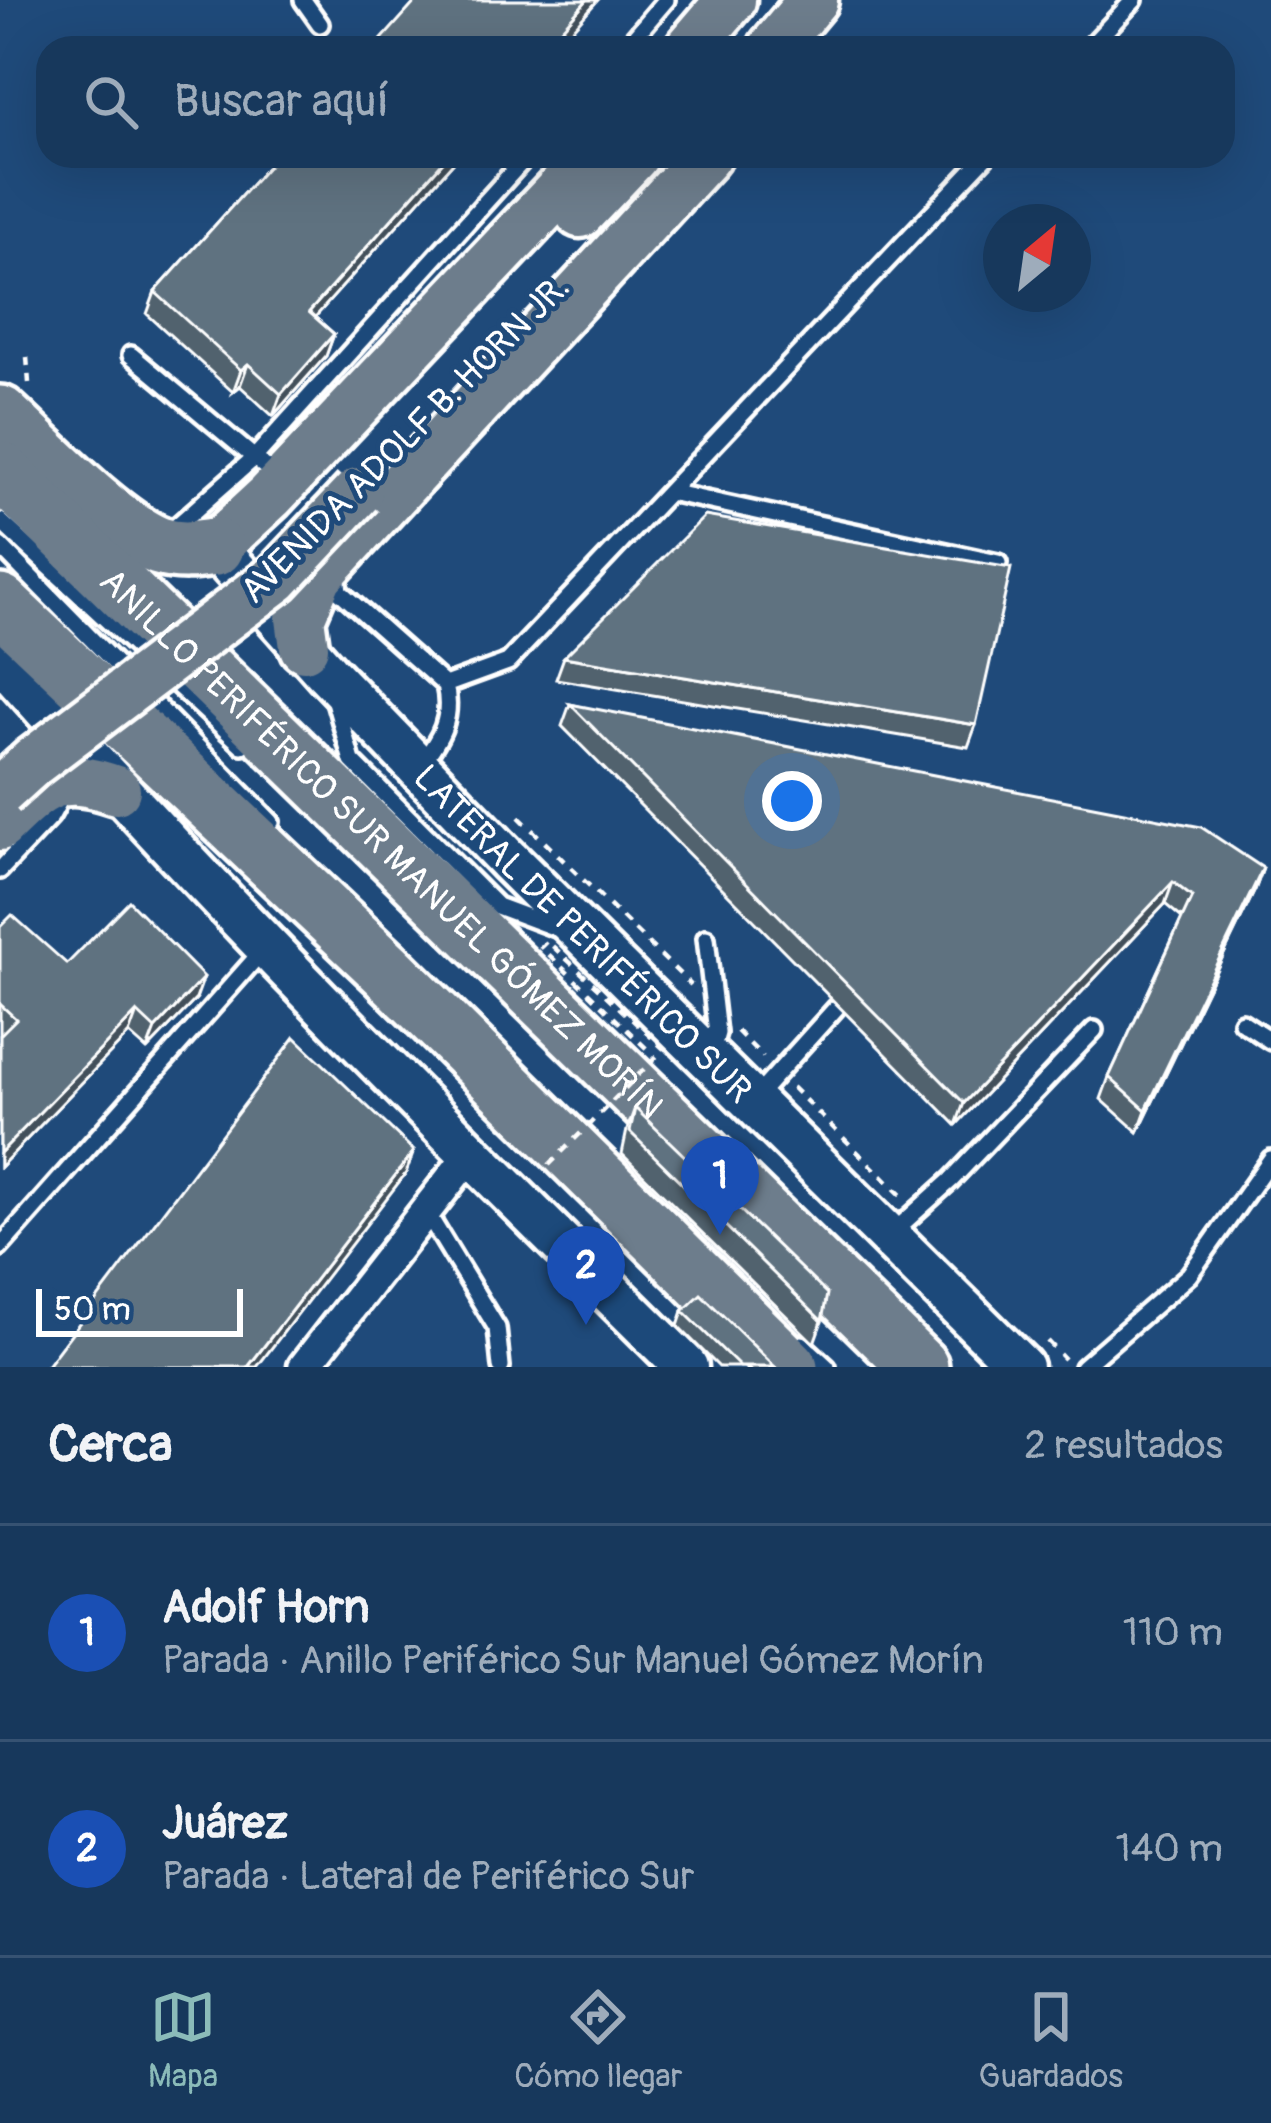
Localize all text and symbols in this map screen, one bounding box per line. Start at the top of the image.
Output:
search box [36,36,1235,168]
icon: search [78,69,144,135]
text: Buscar aquí [174,74,389,130]
north arrow [983,204,1091,312]
street label: AVENIDA ADOLF B. HORN JR. [231,265,579,613]
street label: ANILLO PERIFÉRICO SUR MANUEL GÓMEZ MORÍN [90,559,672,1129]
street label: LATERAL DE PERIFÉRICO SUR [404,755,761,1113]
your location [762,771,822,831]
pin: 1 [681,1136,759,1235]
pin: 2 [547,1226,625,1325]
scale bar [36,1283,243,1336]
text: 50 m [54,1289,131,1330]
text: Cerca [48,1413,172,1477]
text: 2 resultados [1024,1421,1223,1470]
text: Adolf Horn [162,1580,369,1636]
text: 1 [79,1608,95,1657]
text: 110 m [1123,1608,1223,1657]
text: Parada · Anillo Periférico Sur Manuel Gómez Morín [162,1636,984,1685]
text: Juárez [162,1796,288,1852]
text: 2 [76,1824,98,1873]
text: 140 m [1115,1824,1223,1873]
text: Parada · Lateral de Periférico Sur [162,1852,694,1901]
tab: Mapa [148,1984,218,2097]
tab: Cómo llegar [514,1984,682,2097]
tab: Guardados [979,1984,1123,2097]

